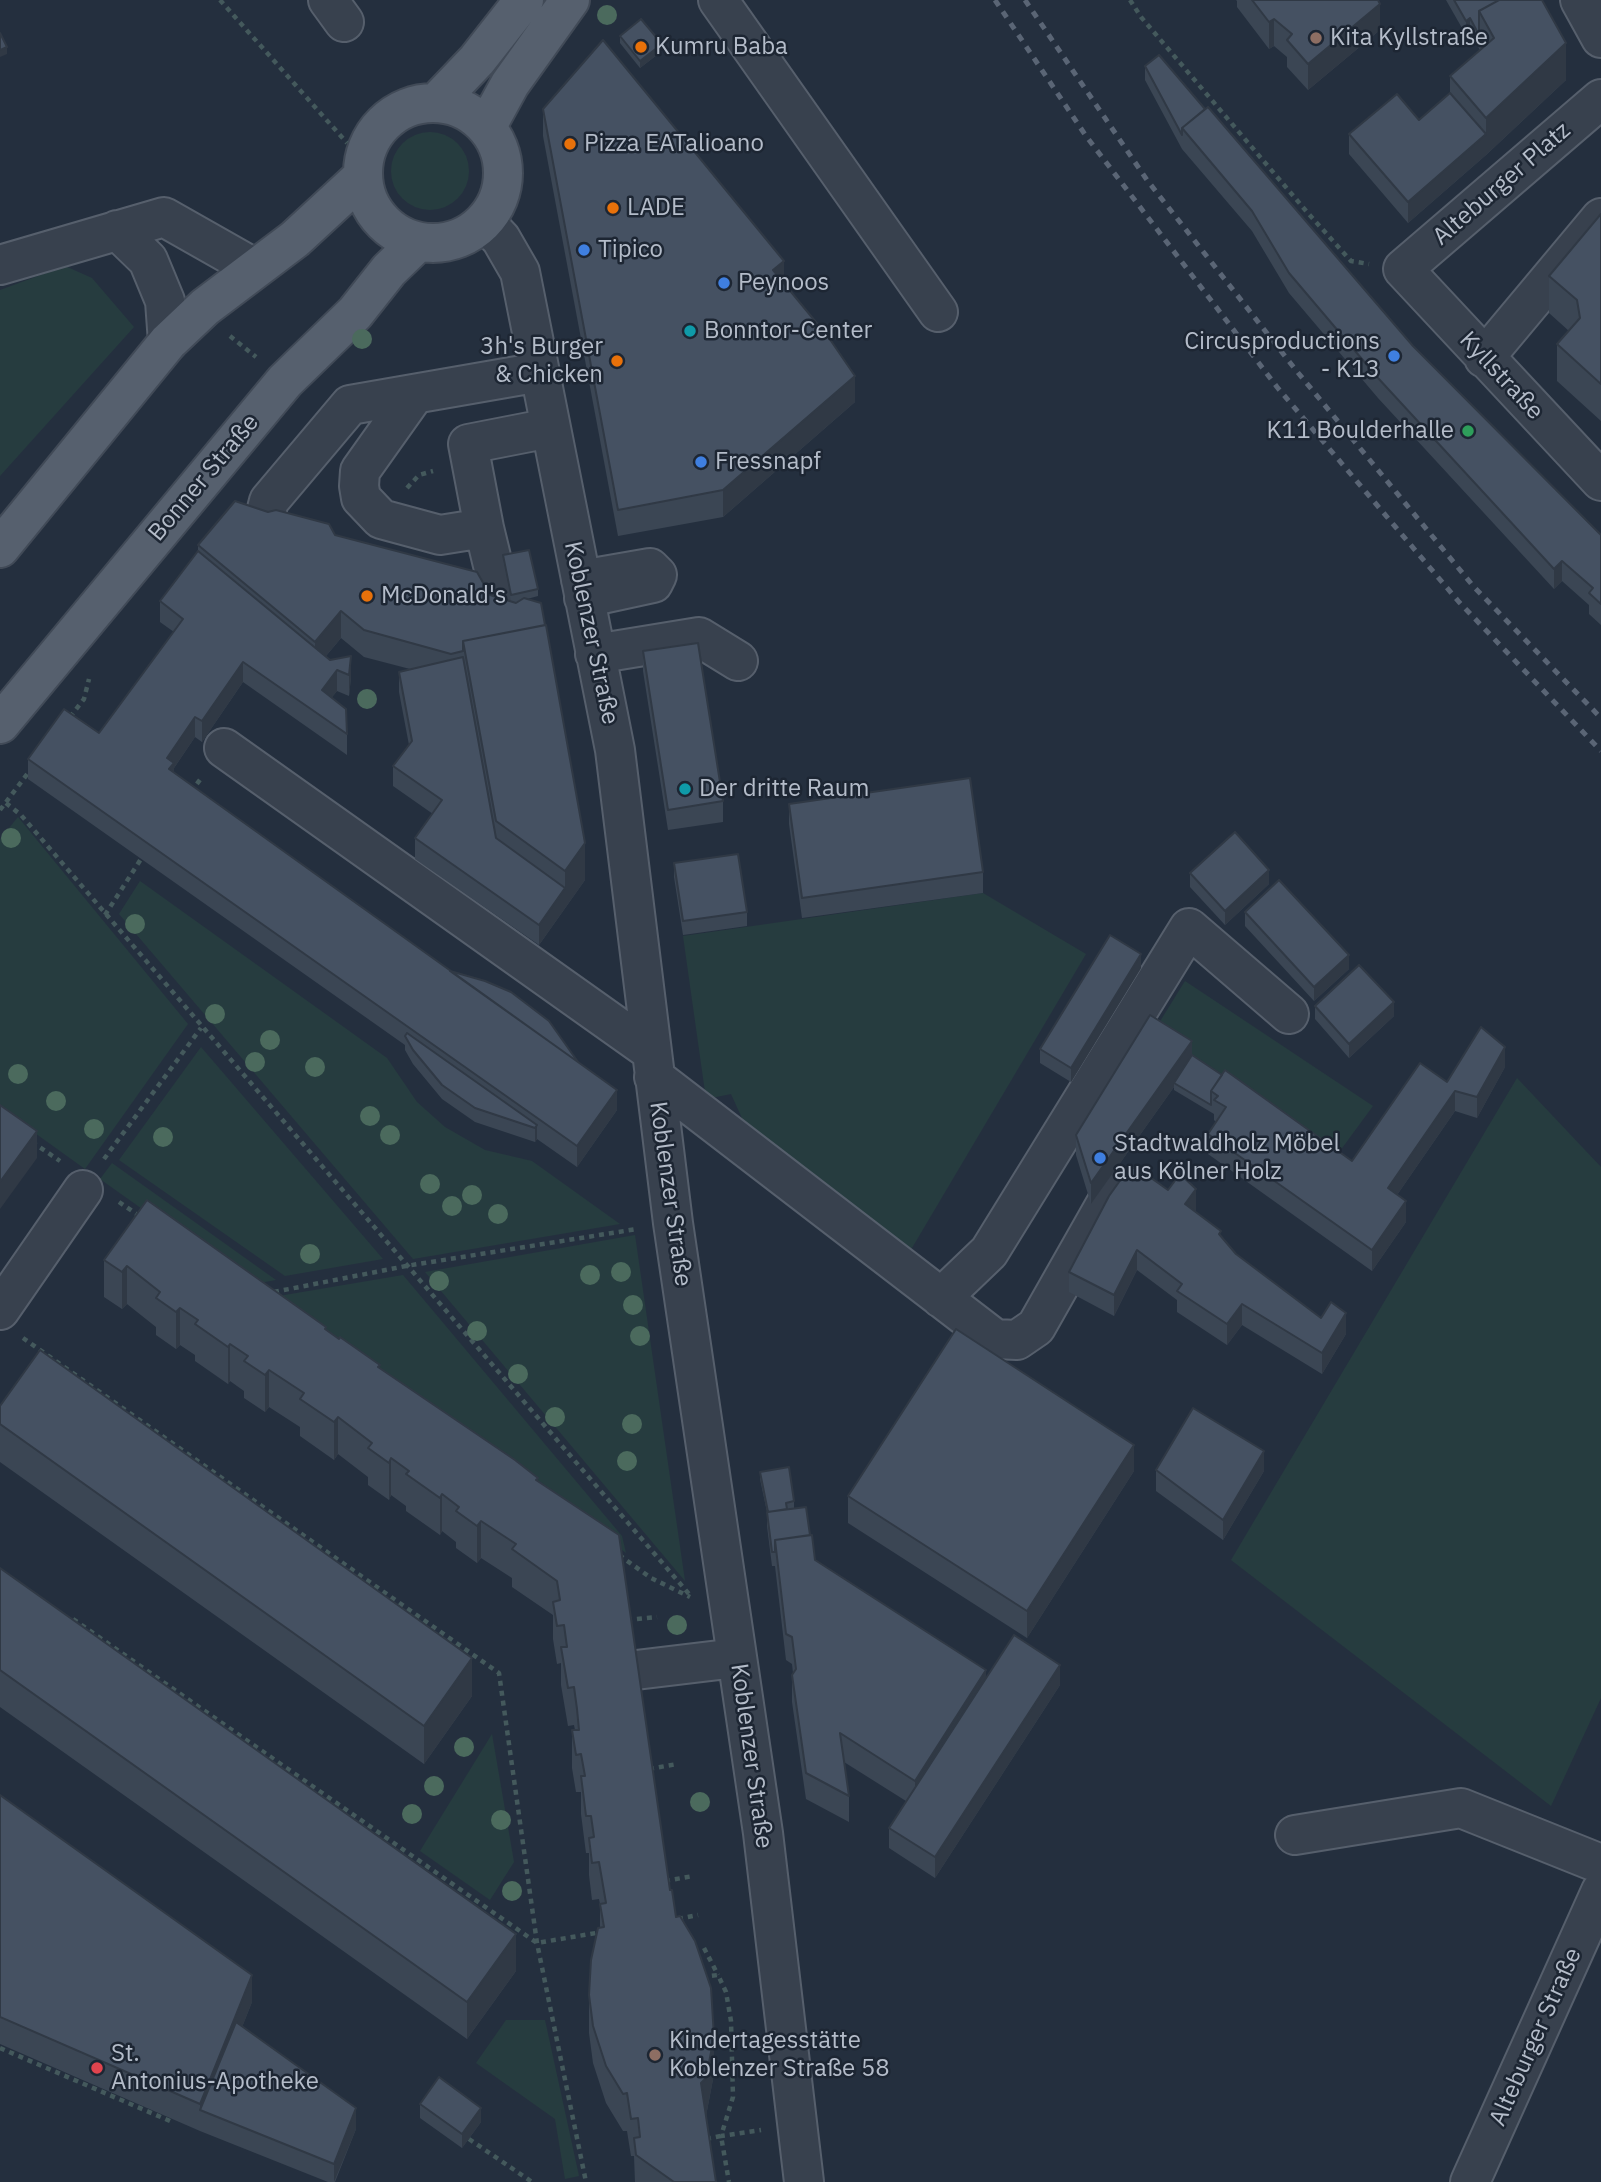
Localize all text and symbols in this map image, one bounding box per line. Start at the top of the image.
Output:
place label: Kita Kyllstraße [1330,24,1488,52]
marker: Kita Kyllstraße [1308,30,1324,46]
place label: Kumru Baba [655,33,788,61]
marker: Kumru Baba [633,39,649,55]
street label: Alteburger Platz [1427,116,1577,252]
place label: Pizza EATalioano [584,130,764,158]
marker: Pizza EATalioano [562,136,578,152]
place label: LADE [627,194,685,222]
marker: LADE [605,200,621,216]
place label: Tipico [598,236,663,264]
marker: Tipico [576,242,592,258]
place label: Peynoos [738,269,829,297]
marker: Peynoos [716,275,732,291]
place label: Bonntor-Center [704,317,872,345]
marker: Bonntor-Center [682,323,698,339]
street label: Kyllstraße [1453,326,1549,426]
place label: Circusproductions - K13 [1184,328,1380,384]
place label: 3h's Burger & Chicken [480,333,603,389]
marker: Circusproductions - K13 [1386,348,1402,364]
marker: 3h's Burger & Chicken [609,353,625,369]
street label: Bonner Straße [143,409,265,547]
place label: K11 Boulderhalle [1267,417,1454,445]
marker: K11 Boulderhalle [1460,423,1476,439]
place label: Fressnapf [715,448,821,476]
marker: Fressnapf [693,454,709,470]
street label: Koblenzer Straße [558,539,624,727]
place label: McDonald's [381,582,506,610]
marker: McDonald's [359,588,375,604]
place label: Der dritte Raum [699,775,869,803]
marker: Der dritte Raum [677,781,693,797]
street label: Koblenzer Straße [643,1100,697,1288]
place label: Stadtwaldholz Möbel aus Kölner Holz [1114,1130,1340,1186]
marker: Stadtwaldholz Möbel aus Kölner Holz [1092,1150,1108,1166]
street label: Koblenzer Straße [724,1662,778,1850]
street label: Alteburger Straße [1484,1944,1588,2130]
place label: Kindertagesstätte Koblenzer Straße 58 [669,2027,890,2083]
place label: St. Antonius-Apotheke [111,2040,319,2096]
marker: Kindertagesstätte Koblenzer Straße 58 [647,2047,663,2063]
marker: St. Antonius-Apotheke [89,2060,105,2076]

